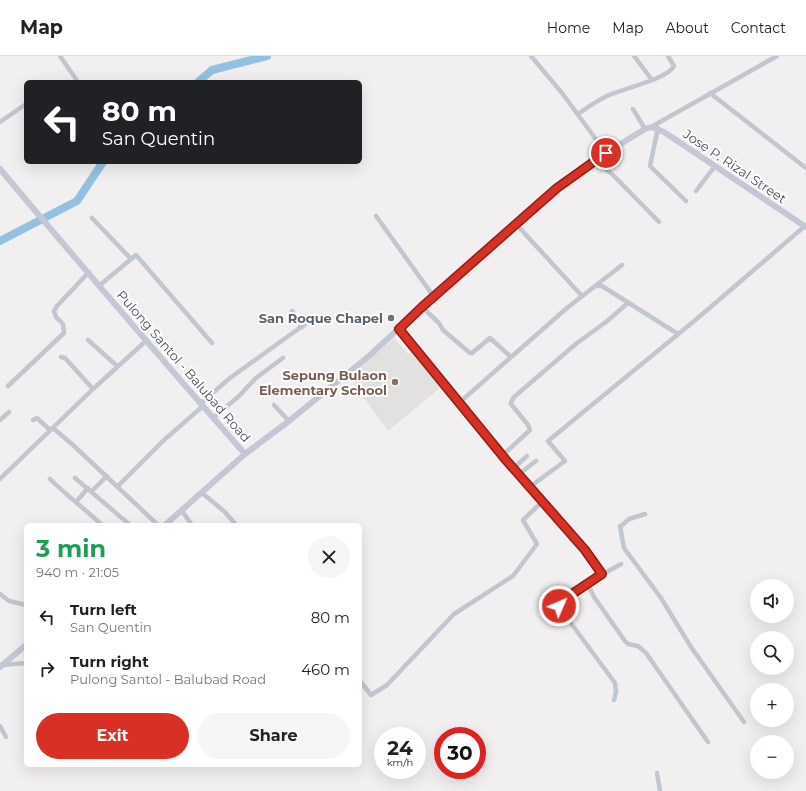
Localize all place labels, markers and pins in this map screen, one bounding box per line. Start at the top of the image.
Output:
pin [589,136,623,170]
place label: San Roque Chapel [259,310,383,326]
marker: San Roque Chapel [386,313,396,323]
place label: Sepung Bulaon Elementary School [259,367,387,398]
marker: Sepung Bulaon Elementary School [390,377,400,387]

